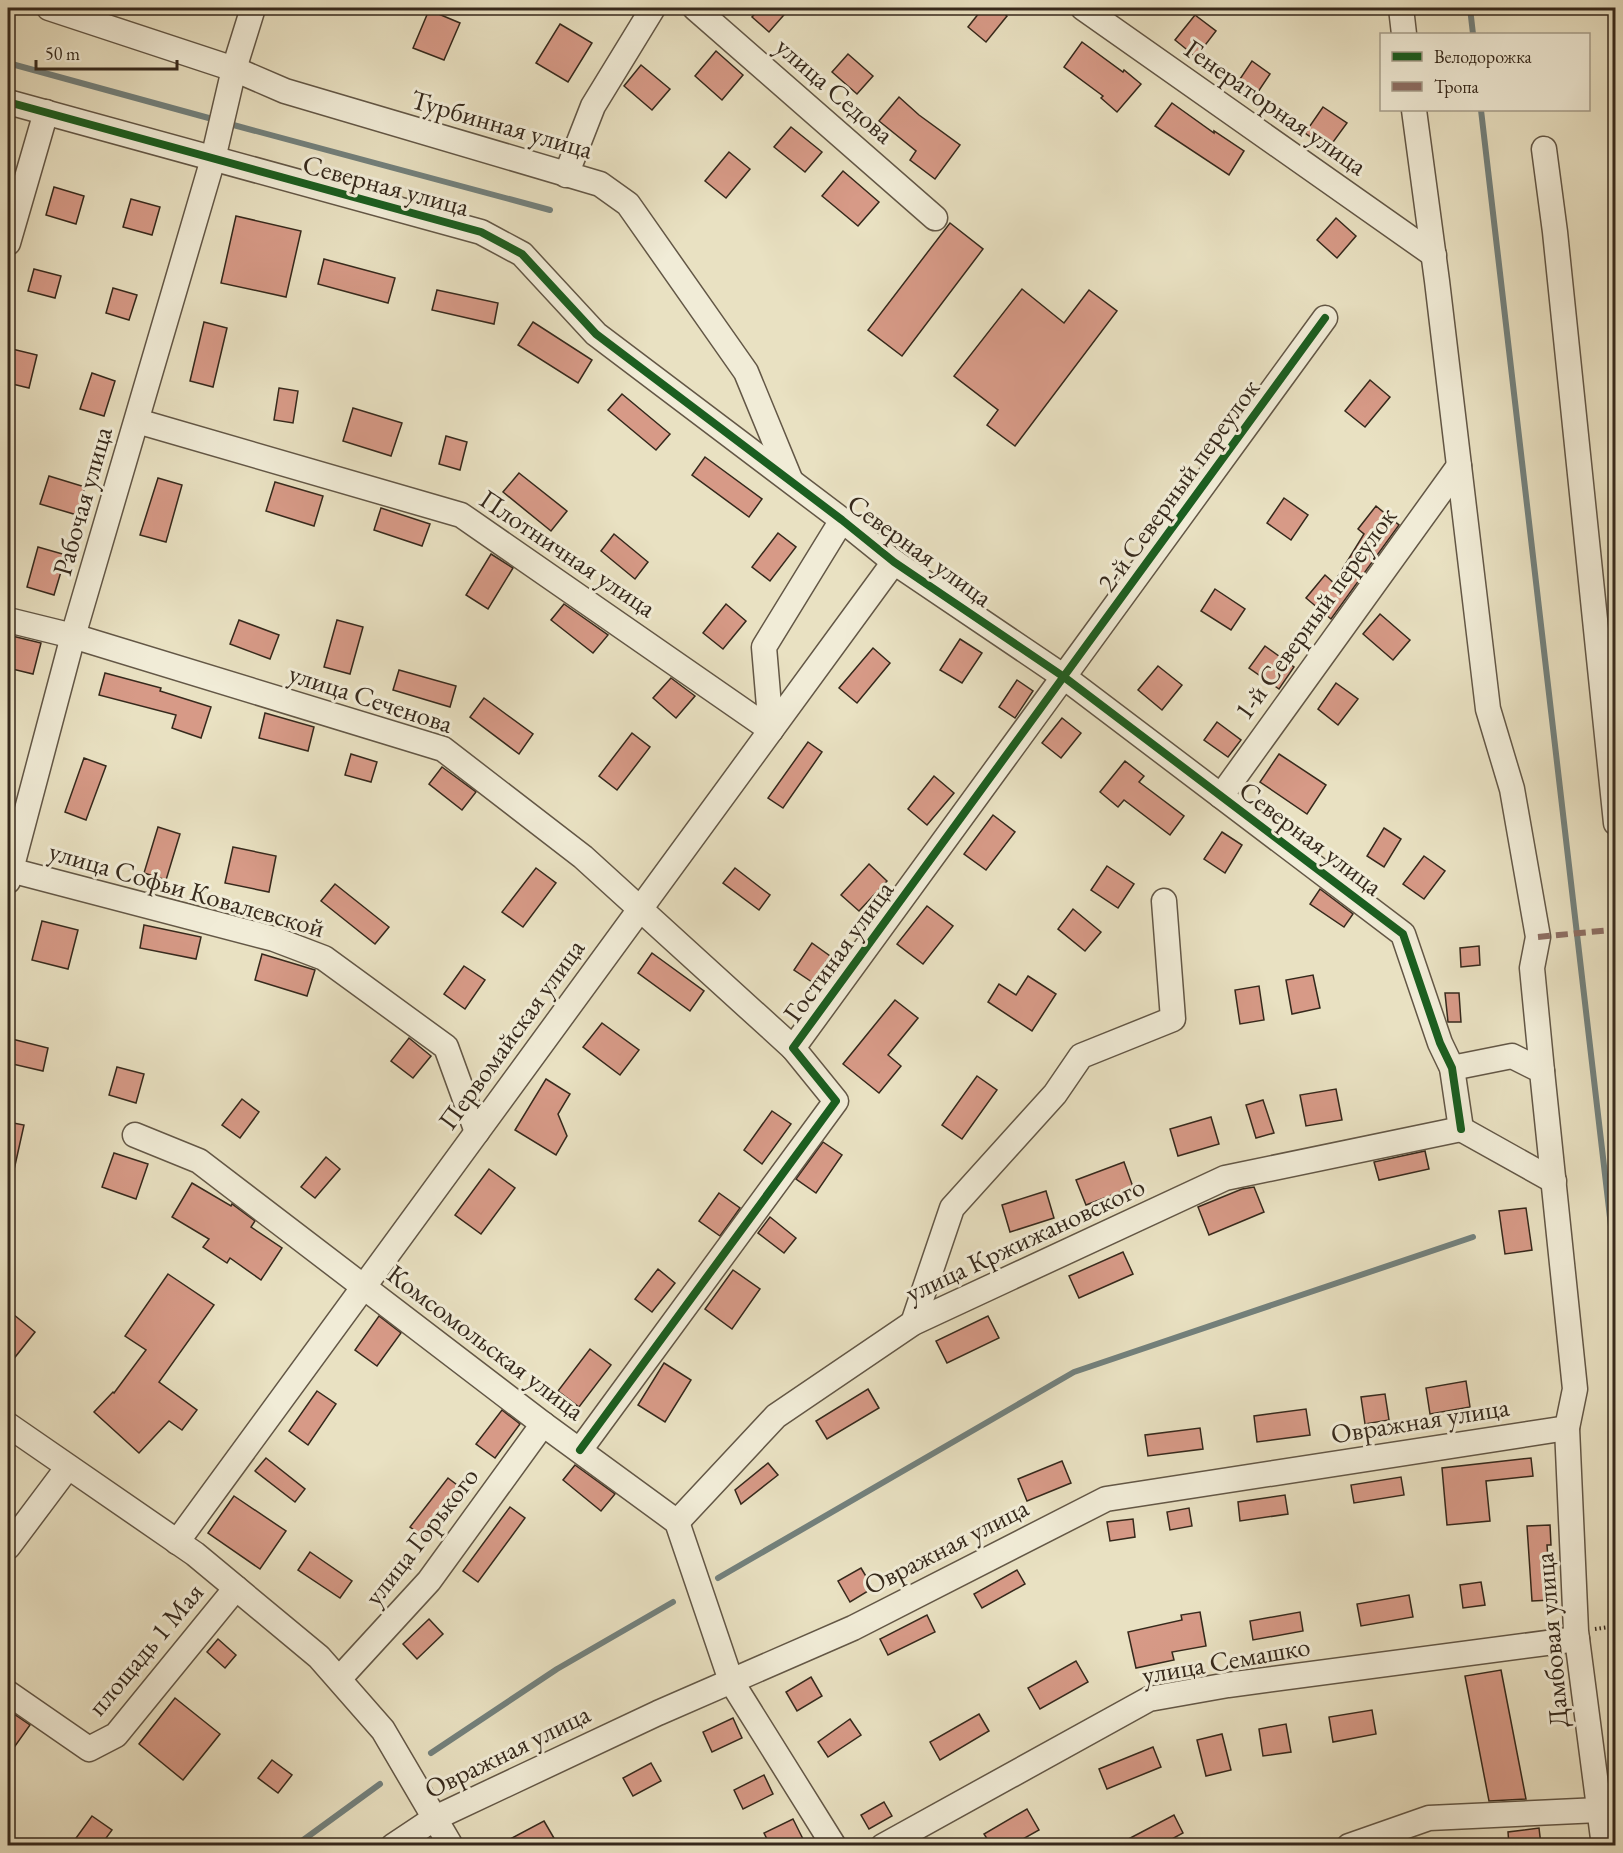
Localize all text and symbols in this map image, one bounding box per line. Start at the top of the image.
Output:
street label: улица Седова [768,29,902,151]
street label: Генераторная улица [1178,31,1374,183]
scale bar [36,33,177,71]
legend [1380,33,1590,111]
text: 50 m [45,42,80,65]
text: Велодорожка [1434,45,1533,68]
text: Тропа [1434,75,1480,98]
street label: Турбинная улица [407,81,597,167]
street label: Северная улица [299,146,473,224]
street label: 2-й Северный переулок [1089,371,1267,598]
street label: Рабочая улица [44,422,120,580]
street label: Плотничная улица [473,481,663,625]
street label: Северная улица [841,486,1000,615]
street label: 1-й Северный переулок [1226,499,1404,726]
street label: улица Сеченова [285,655,458,741]
street label: Северная улица [1232,773,1390,904]
street label: улица Софьи Ковалевской [45,833,329,945]
street label: Гостиная улица [775,873,901,1029]
street label: Первомайская улица [430,931,592,1136]
street label: улица Кржижановского [900,1168,1150,1310]
street label: Комсомольская улица [380,1256,592,1428]
street label: Овражная улица [1328,1389,1512,1451]
street label: улица Горького [356,1460,486,1612]
street label: Овражная улица [858,1489,1034,1602]
street label: Дамбовая улица [1526,1551,1576,1729]
street label: площадь 1 Мая [79,1575,211,1723]
street label: улица Семашко [1139,1628,1313,1692]
street label: Овражная улица [418,1696,596,1806]

